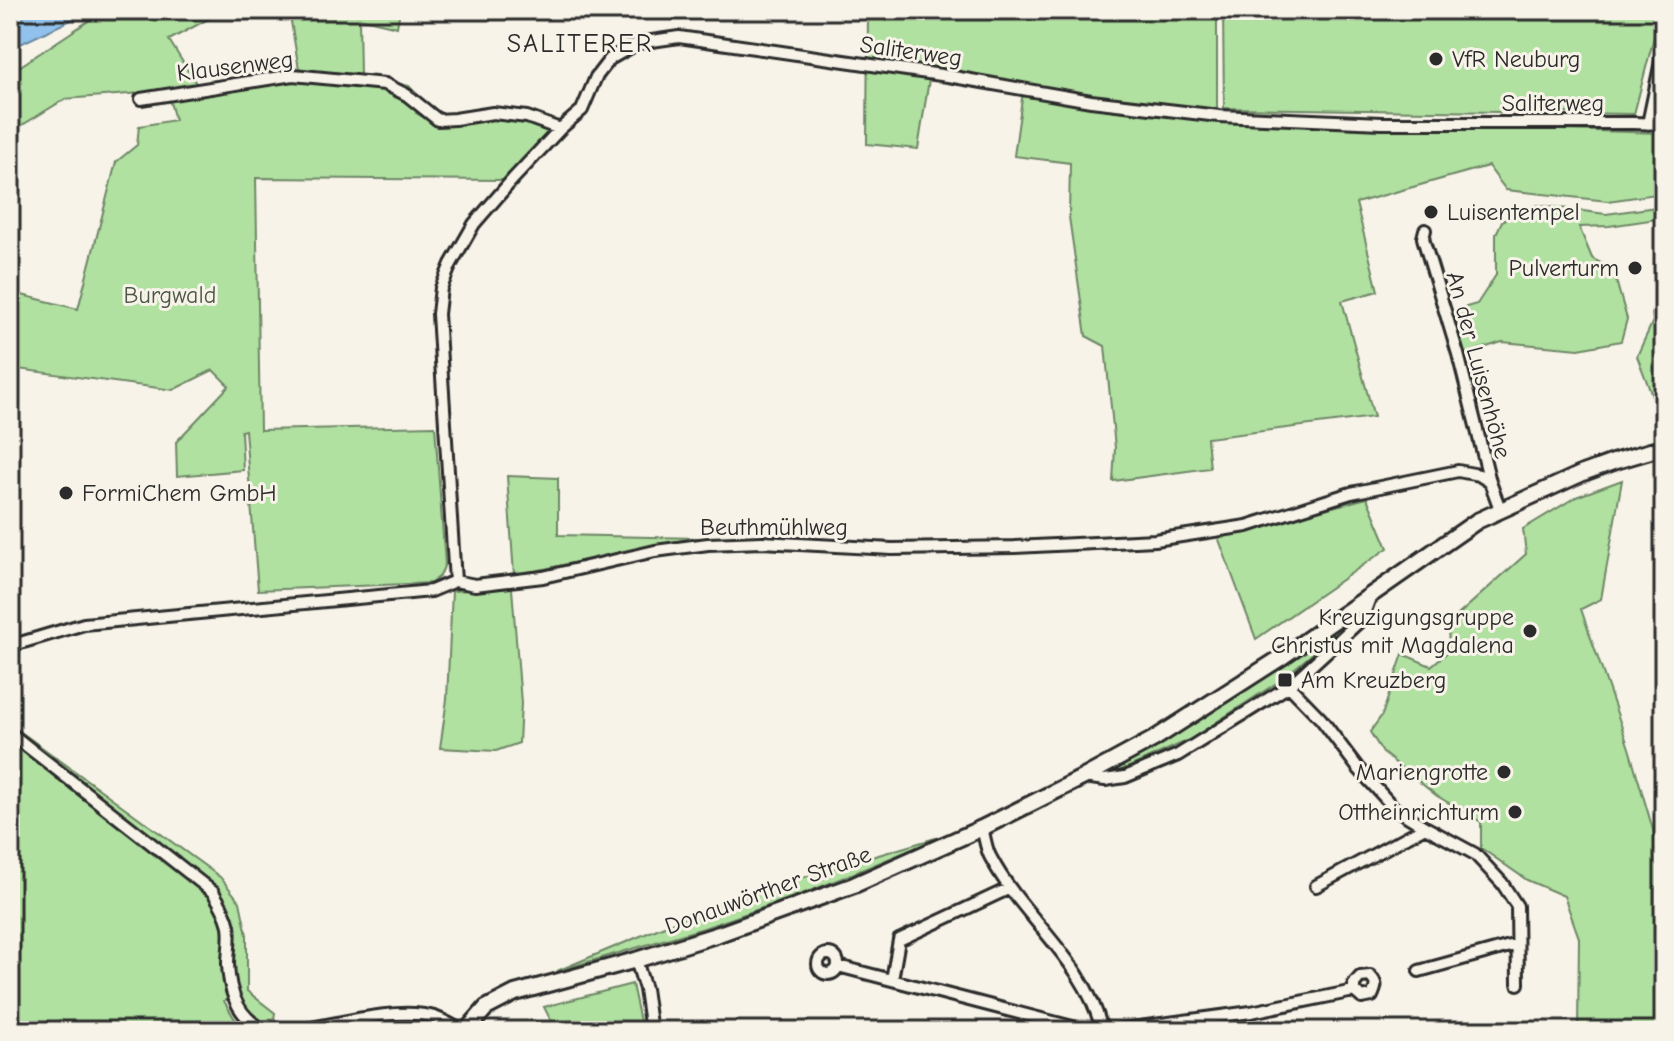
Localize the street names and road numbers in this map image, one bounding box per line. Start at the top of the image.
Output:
street label: Saliterweg [858,30,964,72]
street label: Klausenweg [175,45,295,87]
street label: Saliterweg [1502,89,1604,117]
street label: An der Luisenhöhe [1441,268,1517,462]
street label: Beuthmühlweg [700,513,848,541]
street label: Donauwörther Straße [661,840,875,940]

